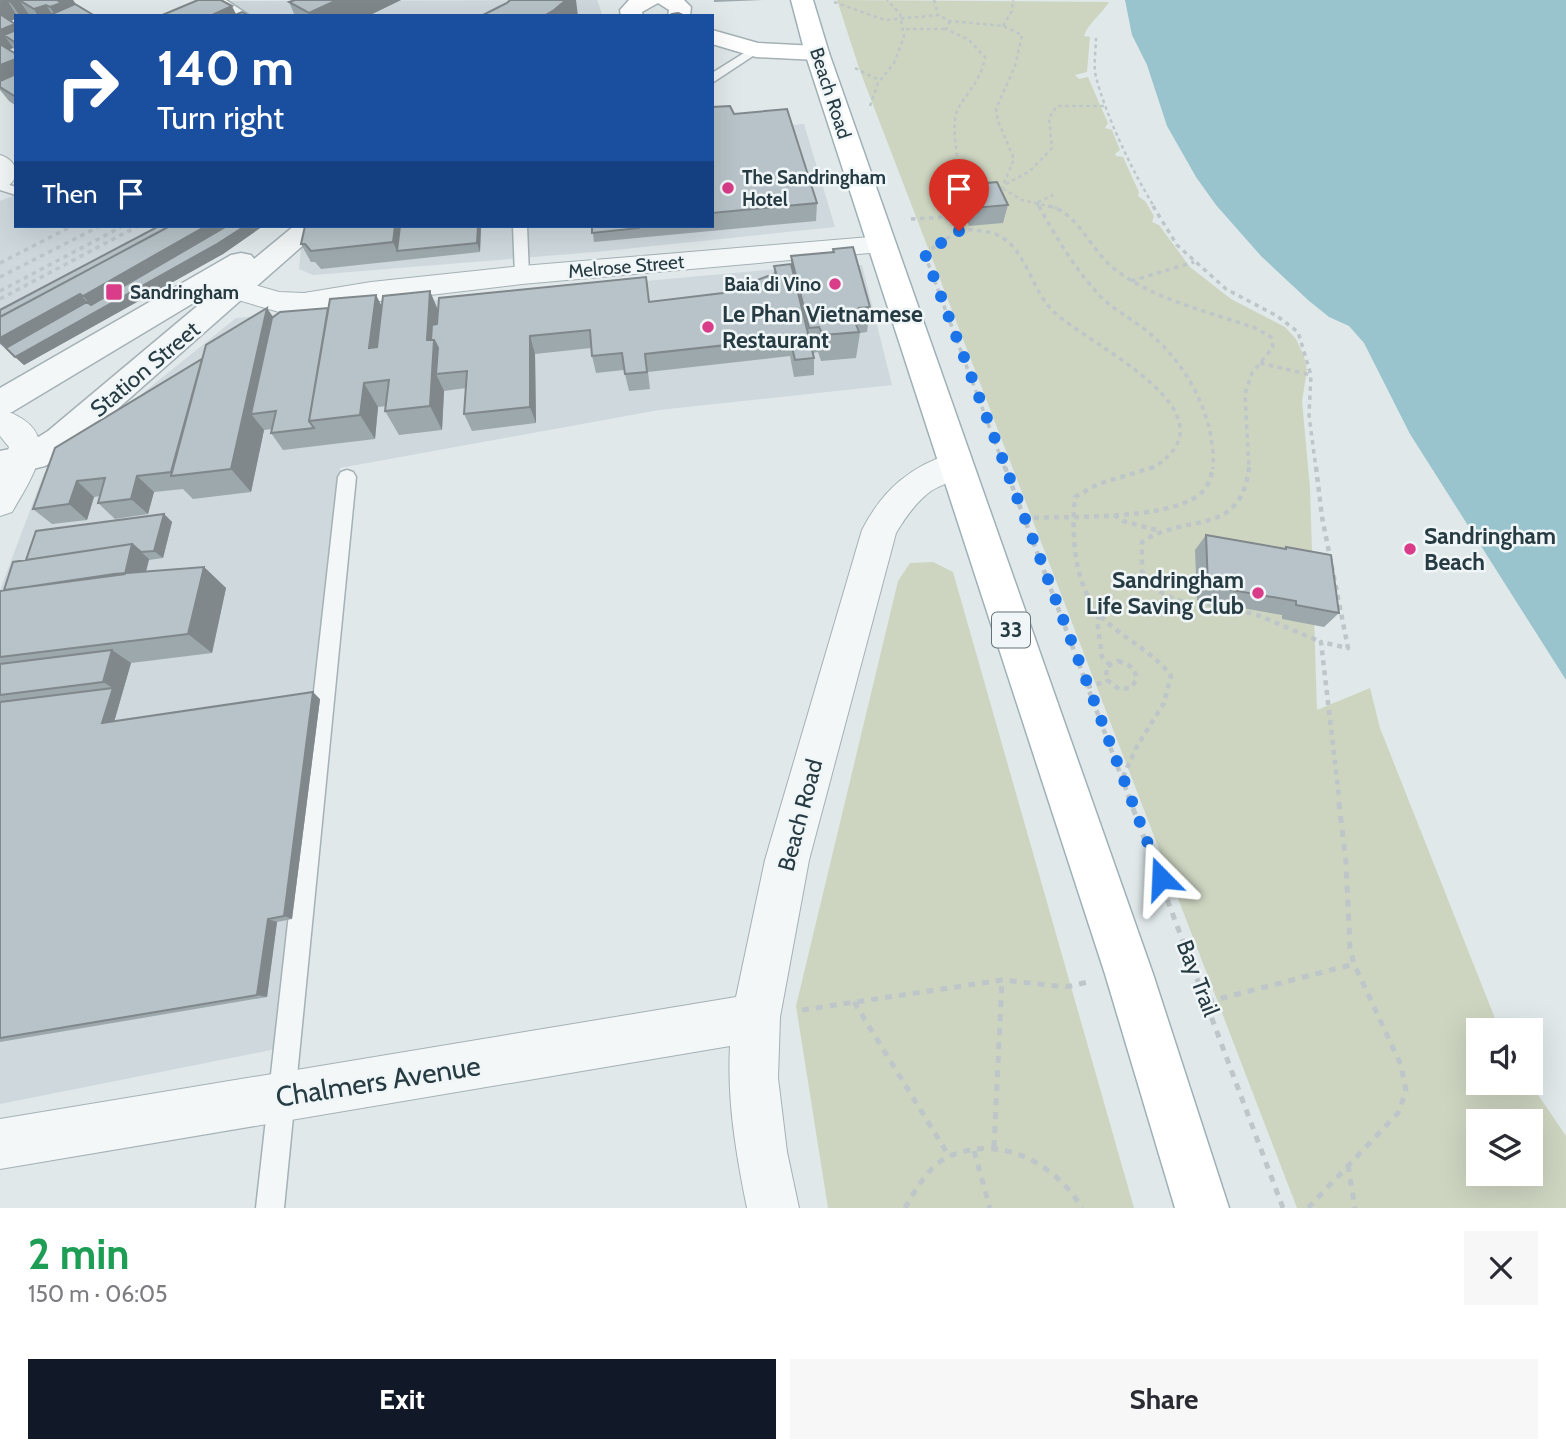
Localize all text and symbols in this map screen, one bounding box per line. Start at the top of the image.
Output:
text: 140 m [157,38,294,97]
icon: right [42,42,133,133]
street label: Beach Road [805,45,856,142]
text: Turn right [157,98,284,137]
pin [929,159,989,231]
place label: The Sandringham Hotel [742,166,886,211]
icon: arrive [940,170,978,208]
icon: arrive [112,175,150,213]
text: Then [42,178,98,210]
marker: The Sandringham Hotel [720,180,736,196]
street label: Melrose Street [567,250,686,283]
place label: Baia di Vino [724,273,821,296]
marker: Baia di Vino [827,276,843,292]
place label: Sandringham [130,281,239,304]
marker: Sandringham [104,282,124,302]
place label: Le Phan Vietnamese Restaurant [722,300,923,354]
street label: Station Street [85,315,206,423]
marker: Le Phan Vietnamese Restaurant [700,319,716,335]
place label: Sandringham Beach [1424,522,1556,576]
marker: Sandringham Beach [1402,541,1418,557]
place label: Sandringham Life Saving Club [1086,566,1244,620]
marker: Sandringham Life Saving Club [1250,585,1266,601]
road number: 33 [992,612,1030,648]
street label: Beach Road [772,756,828,874]
position arrow [1124,841,1198,915]
street label: Bay Trail [1171,936,1226,1021]
map controls [1466,1018,1543,1186]
button: sound [1466,1018,1543,1095]
street label: Chalmers Avenue [273,1048,483,1114]
button: layers [1466,1109,1543,1186]
text: 2 min [28,1228,129,1280]
button: close [1464,1231,1538,1305]
text: 150 m · 06:05 [28,1280,168,1308]
button: Exit [28,1359,776,1439]
button: Share [790,1359,1538,1439]

